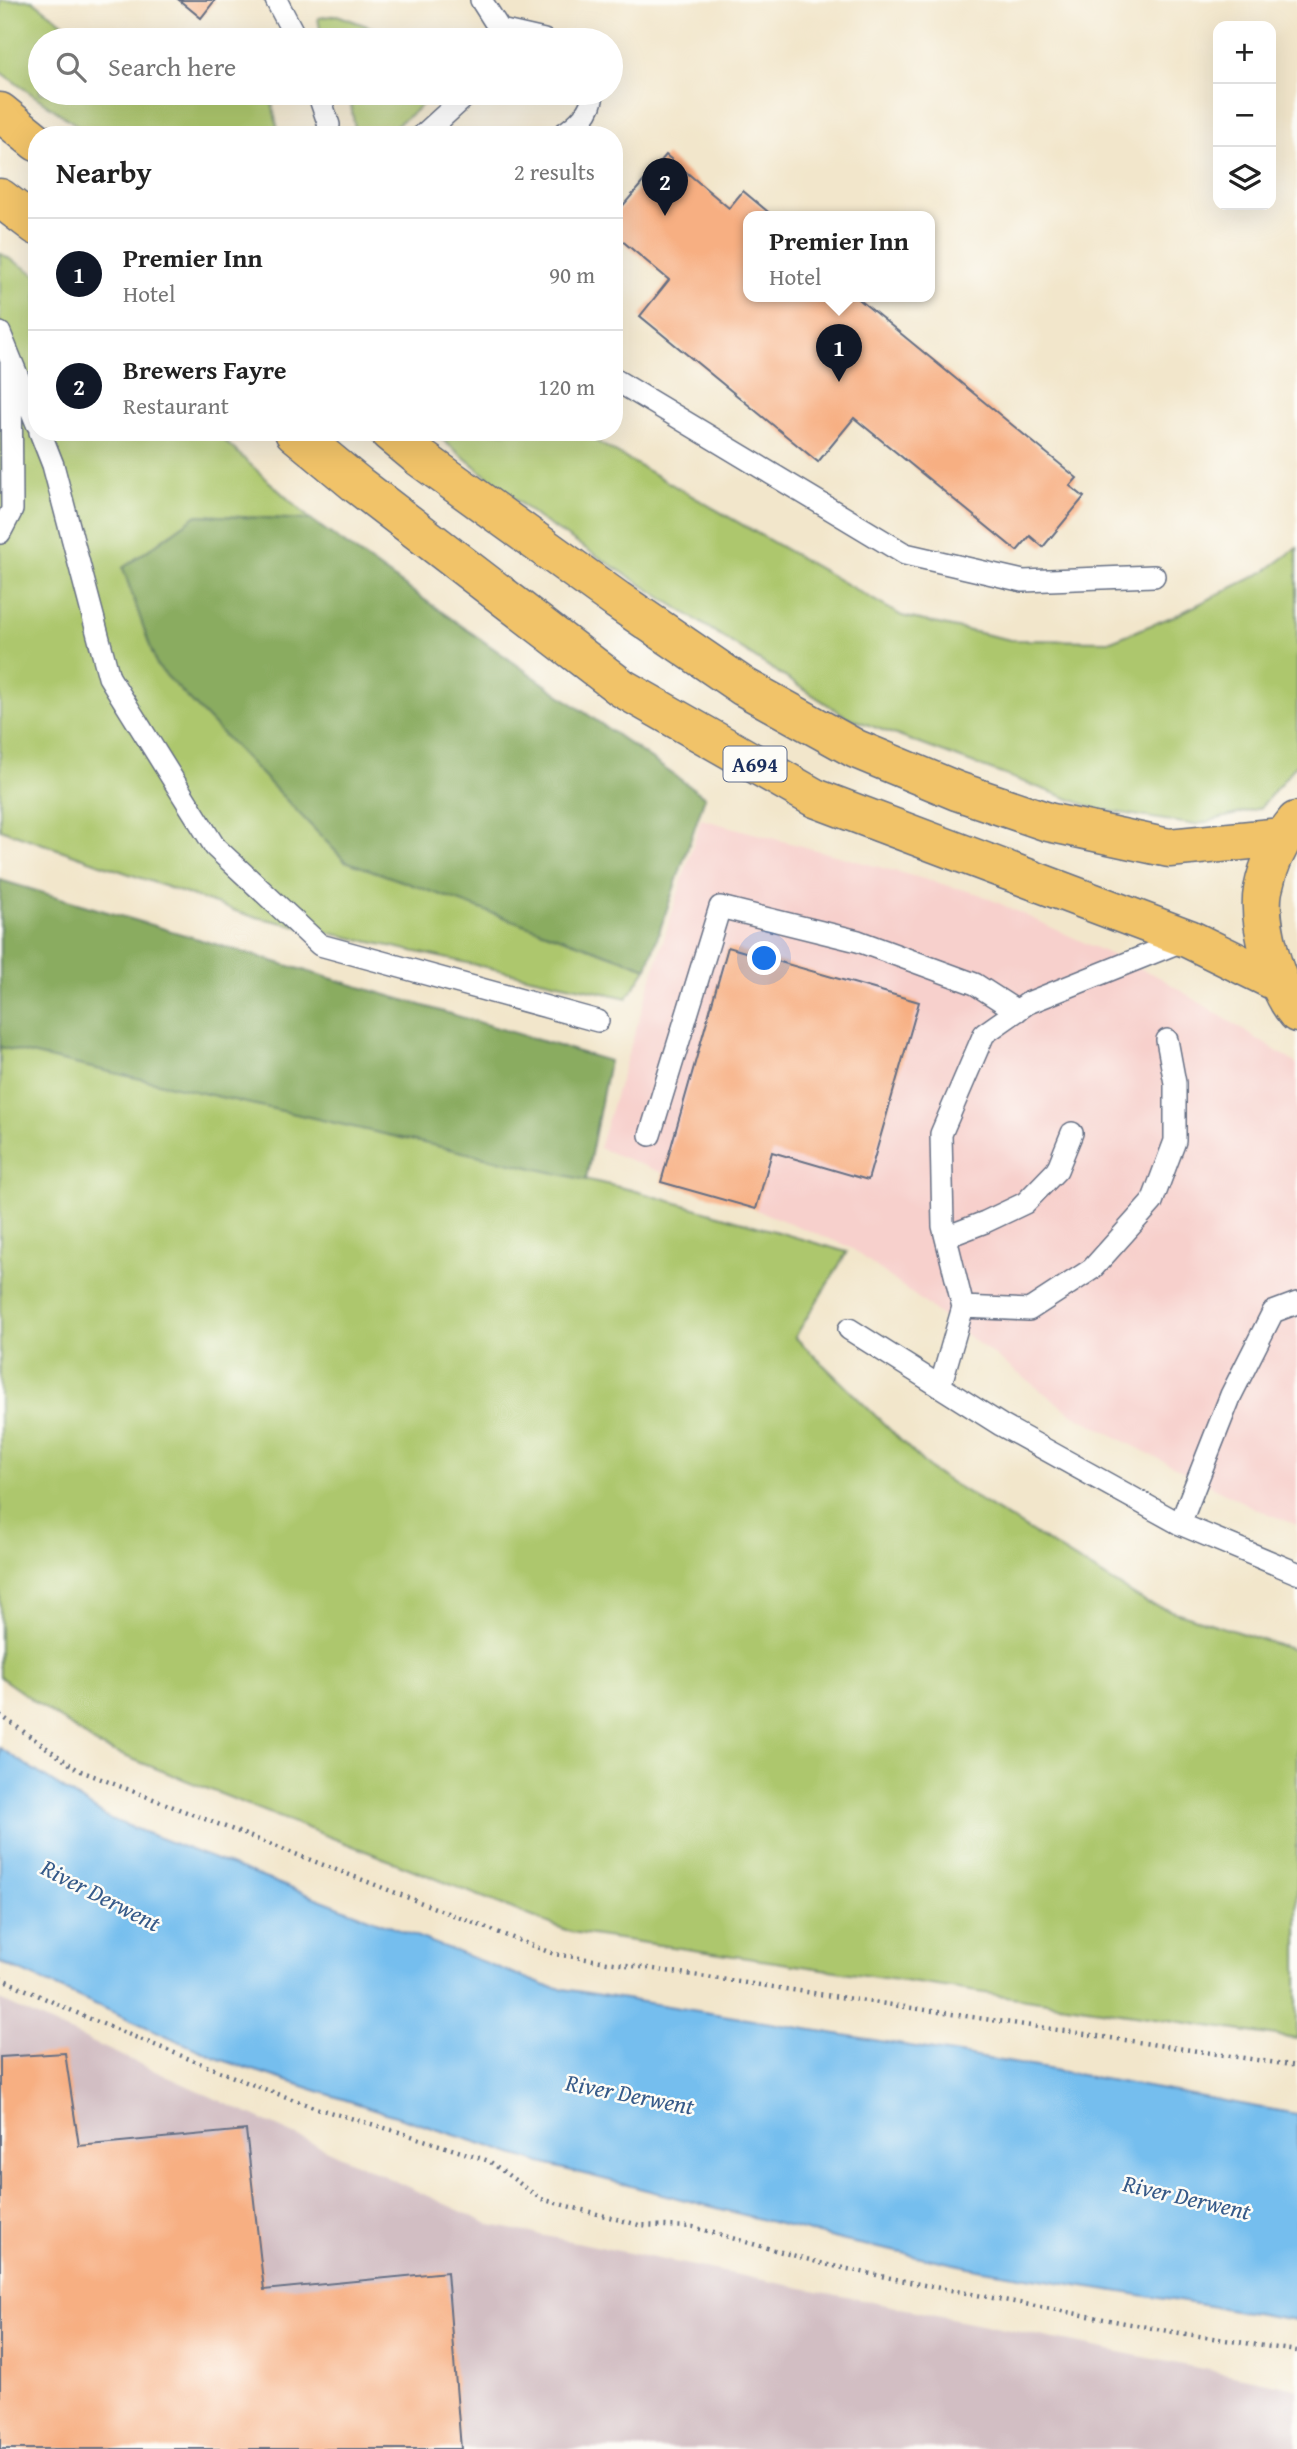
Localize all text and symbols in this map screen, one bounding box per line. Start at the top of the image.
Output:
map controls [1213,21,1276,210]
button: + [1213,21,1276,84]
search box [28,28,623,105]
text: Search here [108,47,236,86]
icon: search [52,48,90,86]
button: − [1213,84,1276,147]
button: layers [1213,147,1276,210]
text: Nearby [56,150,152,194]
text: 2 results [514,155,595,188]
pin: 2 [642,158,688,216]
popup [743,211,935,302]
text: Premier Inn [769,221,909,260]
text: Premier Inn [123,238,263,277]
text: 1 [73,258,85,291]
text: 90 m [549,258,595,291]
text: Hotel [769,260,822,293]
text: Hotel [123,277,175,310]
pin: 1 [816,324,862,382]
text: Brewers Fayre [123,350,287,389]
text: 2 [73,370,85,403]
text: 120 m [538,370,595,403]
text: Restaurant [123,389,229,422]
road number: A694 [724,746,786,782]
your location [747,941,781,975]
water label: River Derwent [34,1849,167,1940]
water label: River Derwent [562,2064,698,2124]
water label: River Derwent [1119,2165,1255,2229]

